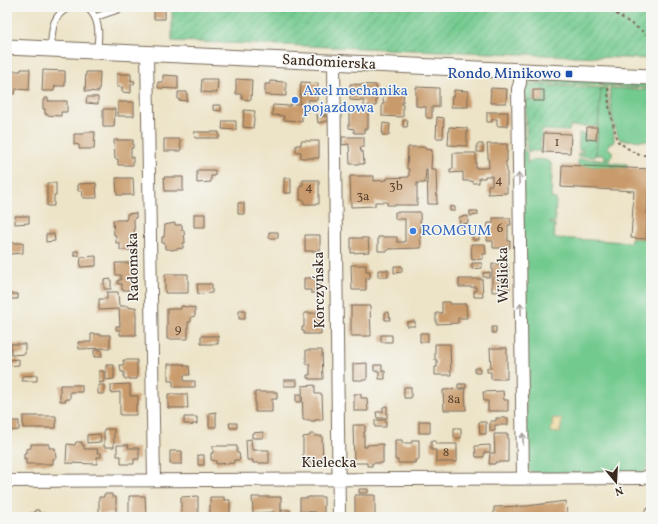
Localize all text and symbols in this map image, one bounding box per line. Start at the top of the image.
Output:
street label: Sandomierska [281,50,377,76]
place label: Rondo Minikowo [447,64,561,85]
marker: Rondo Minikowo [564,69,574,79]
place label: Axel mechanika pojazdowa [303,81,408,119]
marker: Axel mechanika pojazdowa [290,95,300,105]
house number: 1 [554,134,560,152]
house number: 4 [495,172,503,190]
one-way arrow [515,173,523,186]
house number: 3b [389,178,403,196]
house number: 4 [305,179,313,197]
house number: 3a [356,188,370,206]
house number: 6 [497,220,504,238]
place label: ROMGUM [421,221,491,242]
marker: ROMGUM [408,226,418,236]
street label: Radomska [123,232,145,302]
street label: Wiślicka [493,247,515,303]
street label: Korczyńska [309,251,331,329]
one-way arrow [517,303,525,316]
house number: 9 [175,321,182,339]
house number: 8a [447,391,461,409]
one-way arrow [519,433,526,446]
house number: 8 [443,444,449,462]
street label: Kielecka [301,453,357,474]
north arrow [596,462,636,502]
text: N [613,482,625,498]

